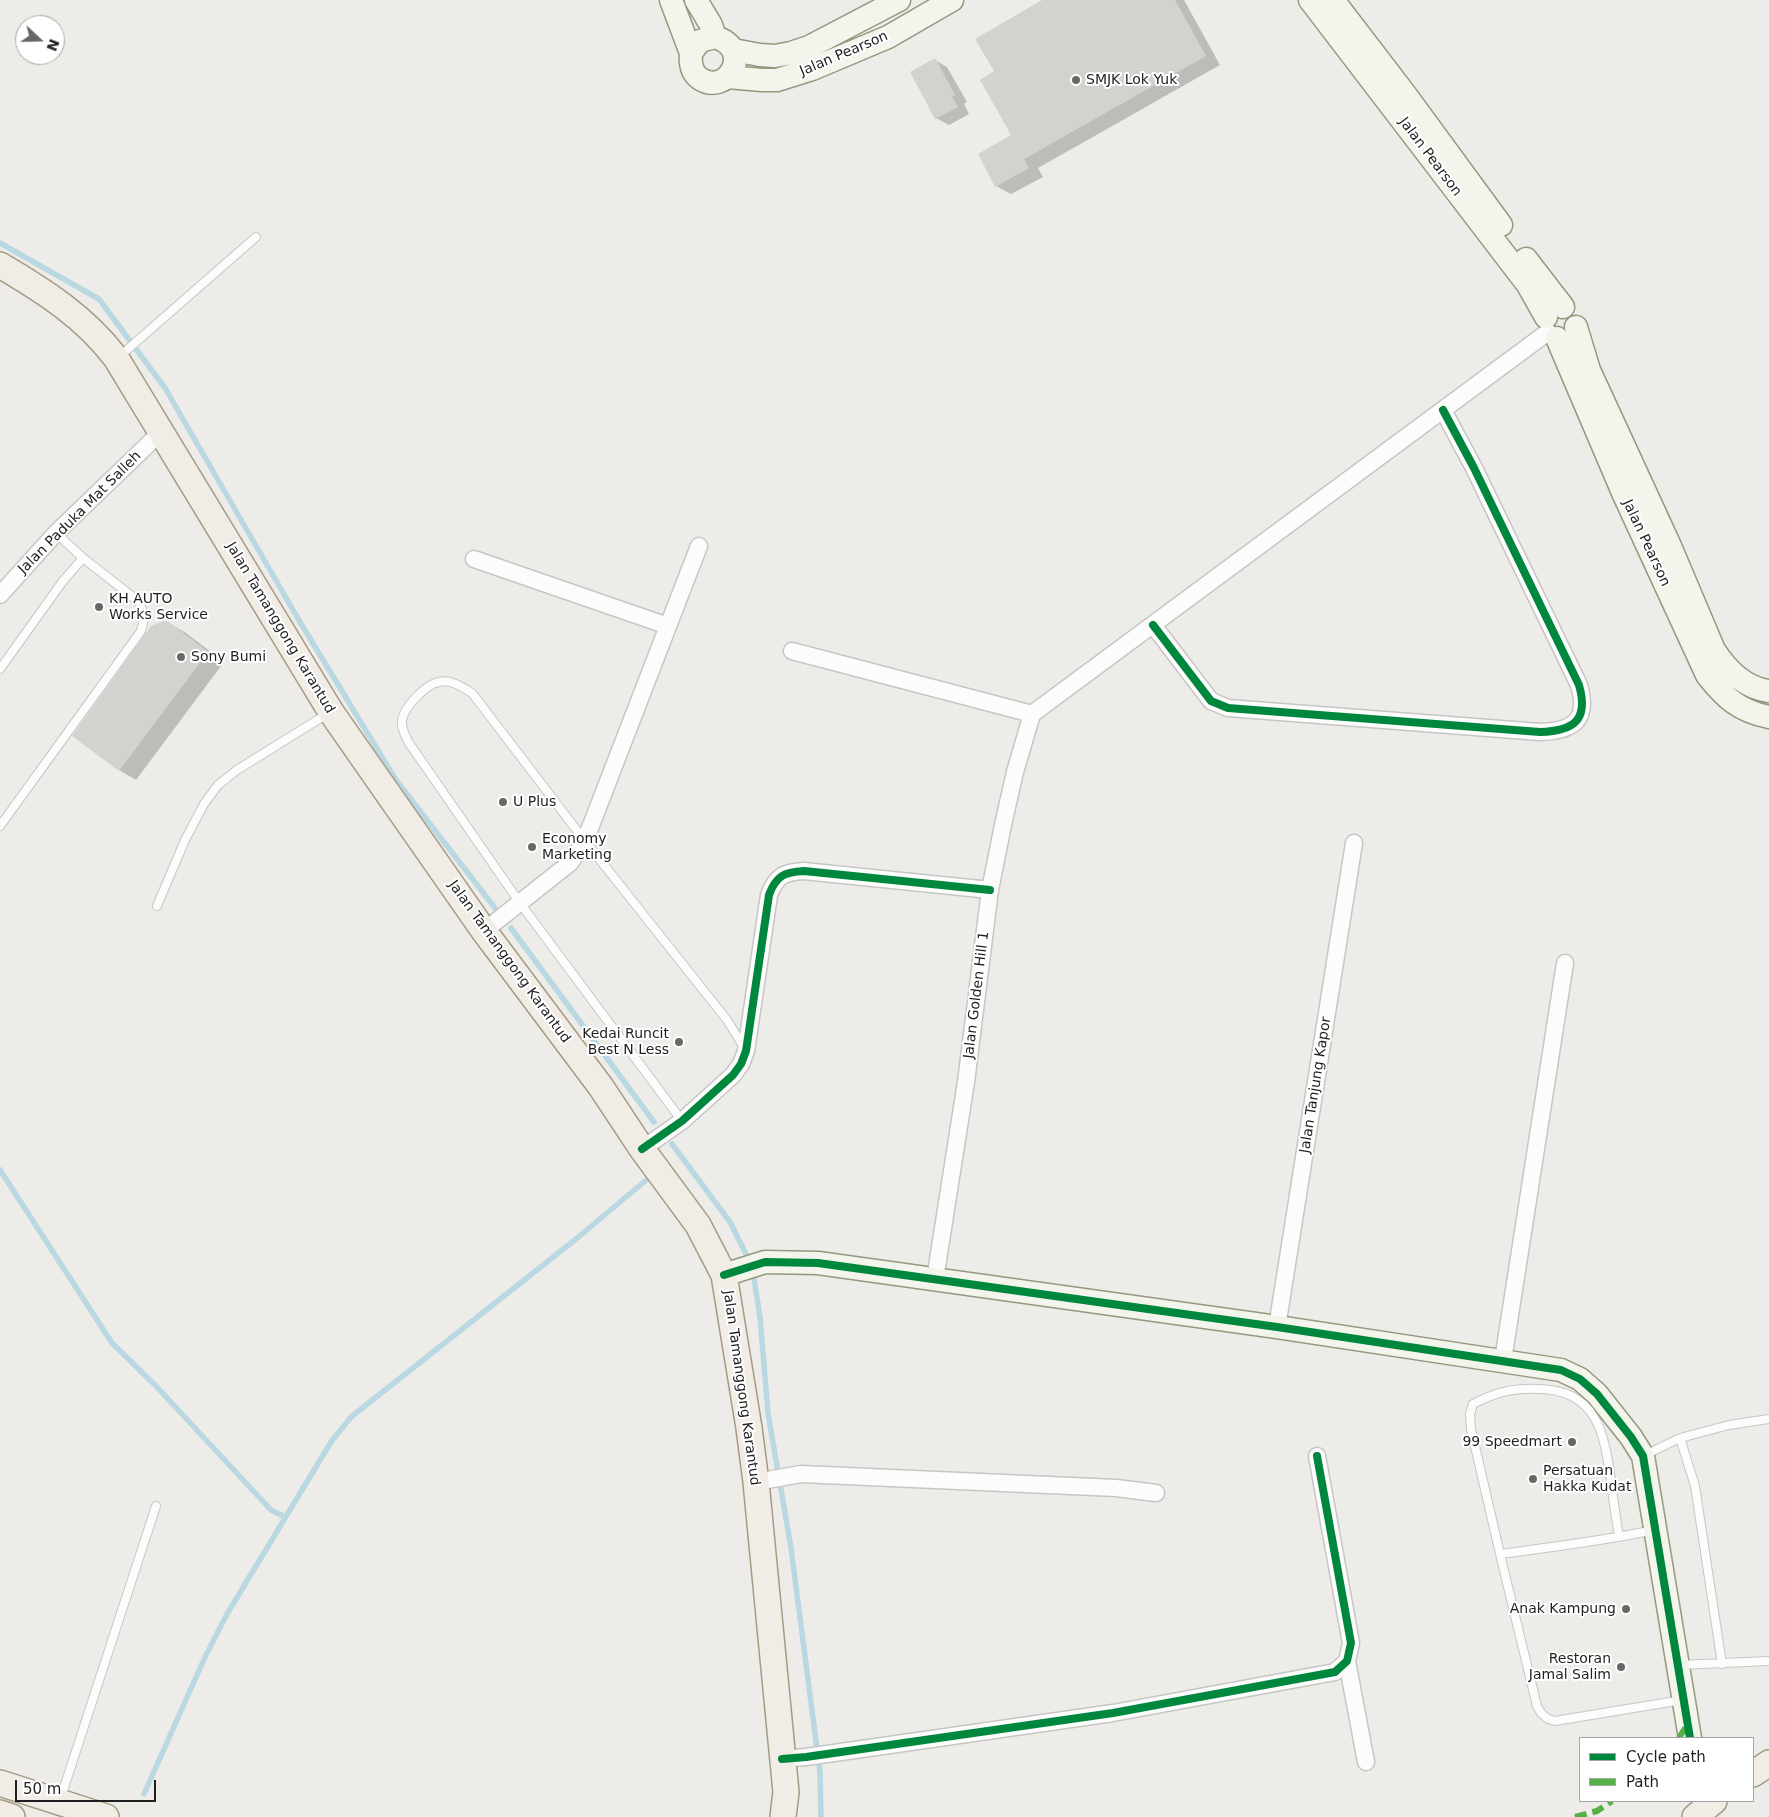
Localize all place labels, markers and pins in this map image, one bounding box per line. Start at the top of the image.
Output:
place label: SMJK Lok Yuk [1086,72,1177,88]
marker: SMJK Lok Yuk [1070,74,1082,86]
place label: KH AUTO Works Service [109,591,208,624]
marker: KH AUTO Works Service [93,601,105,613]
place label: Sony Bumi [191,649,266,665]
marker: Sony Bumi [175,651,187,663]
place label: U Plus [513,794,556,810]
marker: U Plus [497,796,509,808]
place label: Economy Marketing [542,831,612,864]
marker: Economy Marketing [526,841,538,853]
place label: Kedai Runcit Best N Less [582,1026,669,1058]
marker: Kedai Runcit Best N Less [673,1036,685,1048]
place label: 99 Speedmart [1462,1434,1562,1450]
marker: 99 Speedmart [1566,1436,1578,1448]
place label: Persatuan Hakka Kudat [1543,1463,1631,1495]
marker: Persatuan Hakka Kudat [1527,1473,1539,1485]
place label: Anak Kampung [1510,1601,1616,1617]
marker: Anak Kampung [1620,1603,1632,1615]
place label: Restoran Jamal Salim [1529,1651,1611,1684]
marker: Restoran Jamal Salim [1615,1661,1627,1673]

